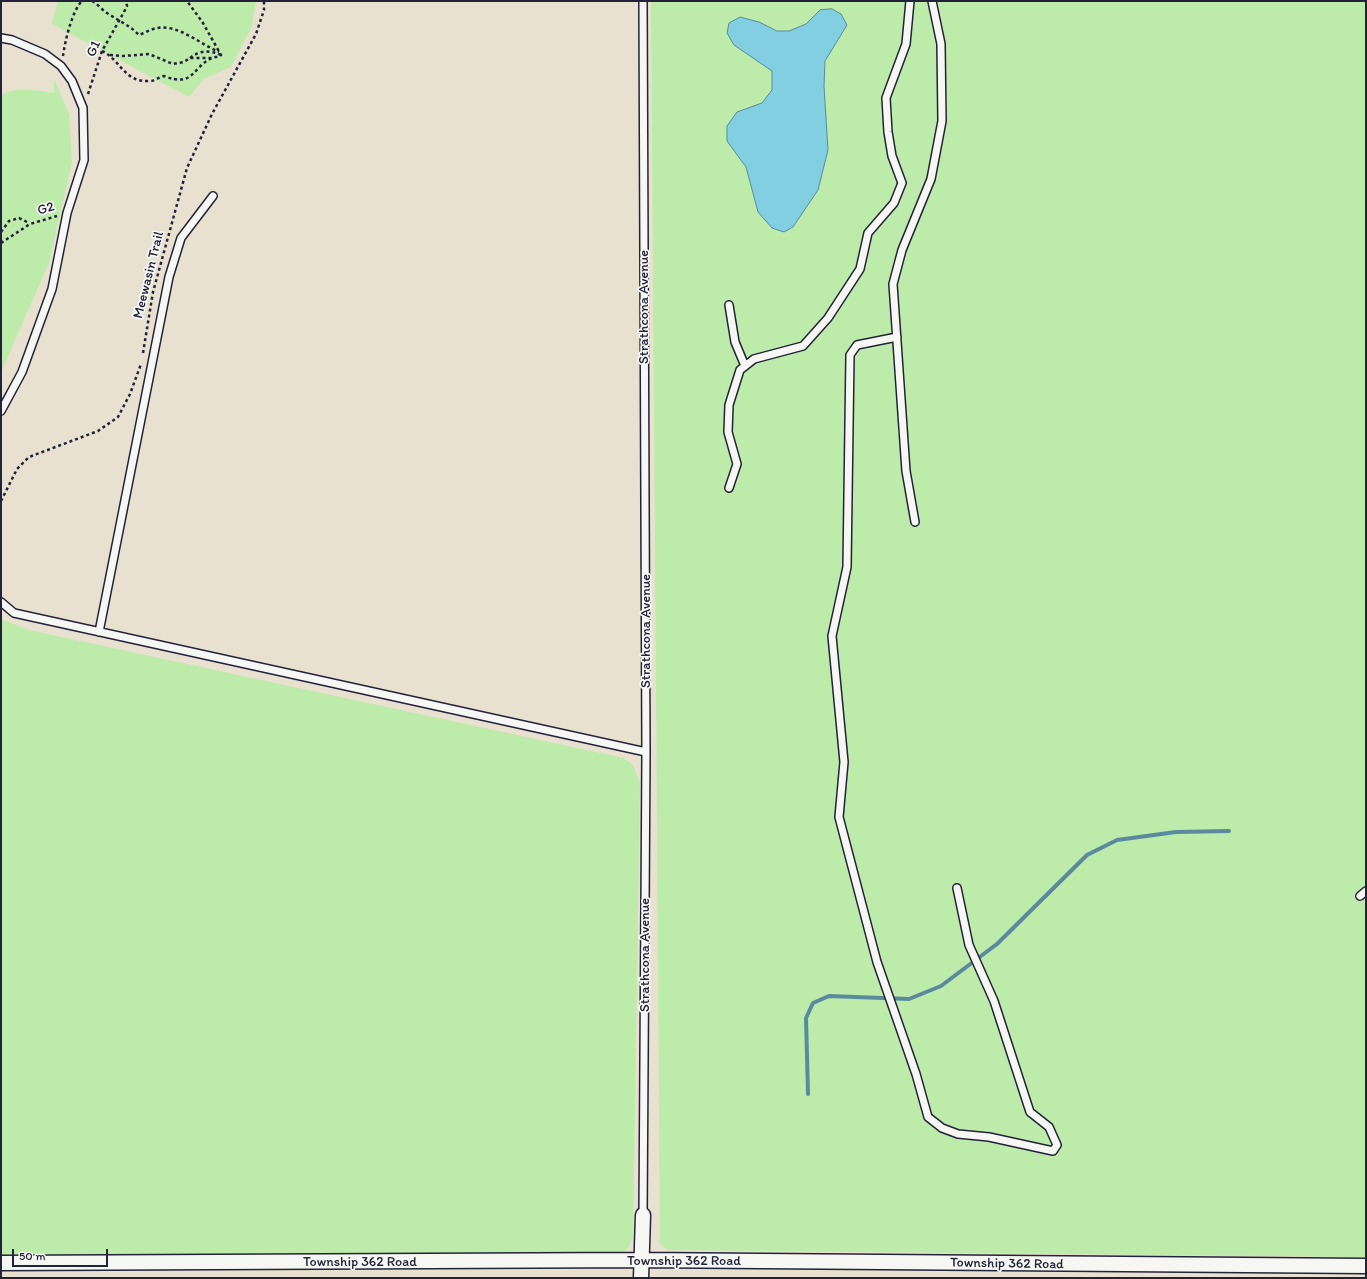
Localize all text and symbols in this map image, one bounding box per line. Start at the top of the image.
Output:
street label: G1 [83,38,105,60]
street label: G2 [36,199,56,219]
street label: Meewasin Trail [130,230,168,320]
street label: Strathcona Avenue [636,250,652,364]
street label: Strathcona Avenue [638,574,654,688]
street label: Strathcona Avenue [637,898,653,1012]
scale bar [14,1241,110,1267]
text: 50 m [19,1249,45,1263]
street label: Township 362 Road [627,1253,741,1269]
street label: Township 362 Road [303,1254,417,1270]
street label: Township 362 Road [950,1255,1064,1273]

